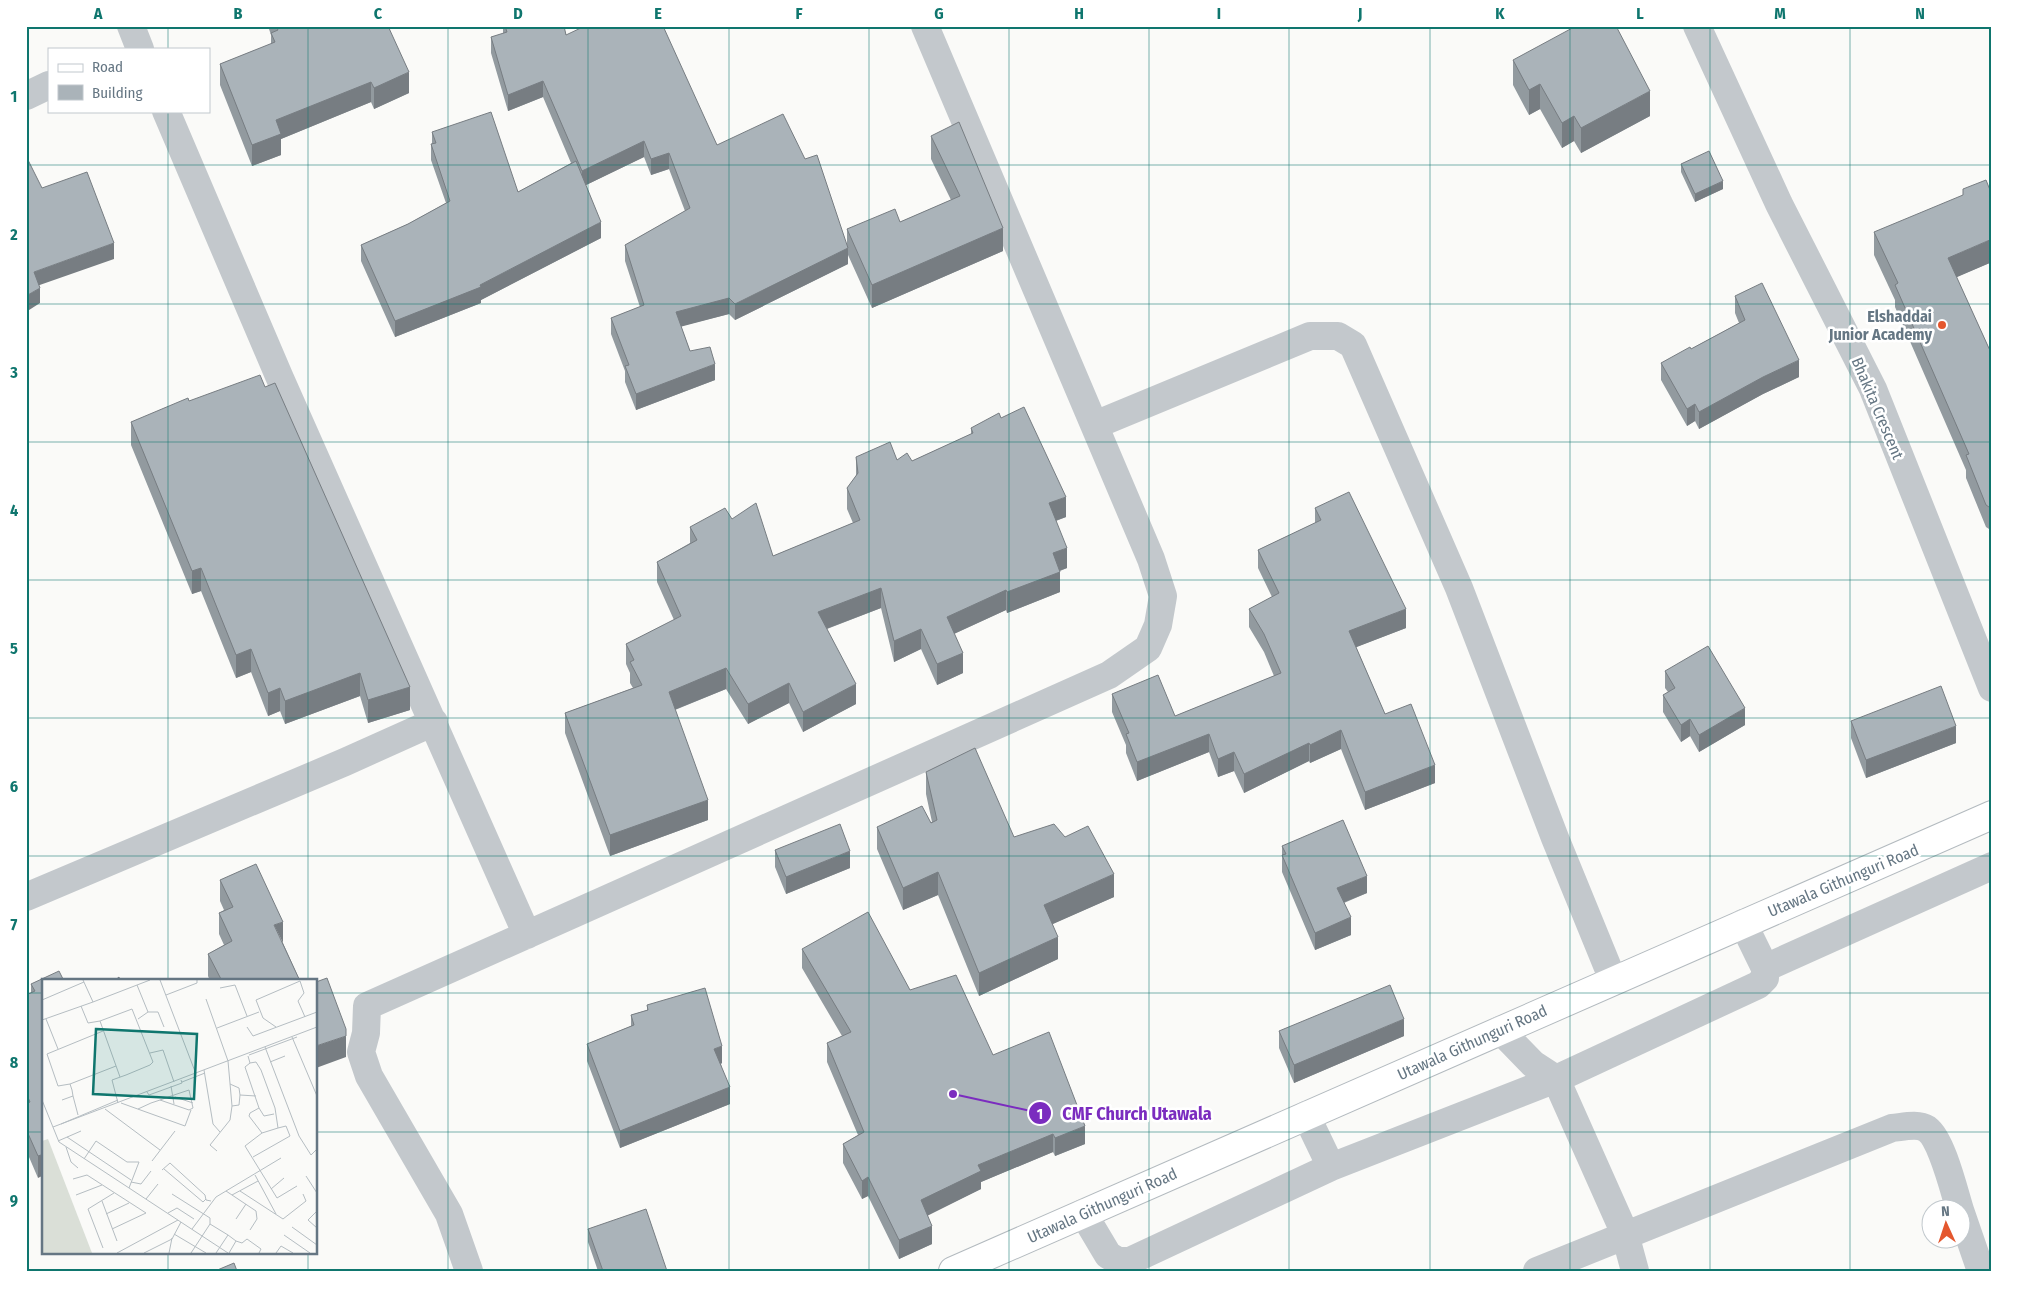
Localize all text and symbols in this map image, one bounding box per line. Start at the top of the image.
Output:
text: A [93,4,103,23]
text: B [234,4,243,23]
text: C [374,4,383,23]
text: D [513,4,523,23]
text: E [654,4,662,23]
text: F [795,4,803,23]
text: G [934,4,944,23]
text: H [1074,4,1084,23]
text: I [1217,4,1221,23]
text: J [1357,4,1362,23]
text: K [1495,4,1505,23]
text: L [1636,4,1644,23]
text: M [1774,4,1786,23]
text: N [1915,4,1925,23]
legend [48,48,210,112]
text: Road [92,58,123,76]
text: Building [92,84,143,102]
text: 1 [11,87,17,106]
text: 2 [9,225,18,244]
place label: Elshaddai Junior Academy [1828,307,1932,344]
marker: Elshaddai Junior Academy [1936,319,1948,331]
street label: Bhakita Crescent [1847,354,1908,463]
text: 3 [9,363,18,382]
text: 4 [10,501,18,520]
text: 5 [10,639,18,658]
text: 6 [10,777,18,796]
street label: Utawala Githunguri Road [1765,840,1921,921]
text: 7 [11,915,18,934]
inset map [42,979,318,1254]
street label: Utawala Githunguri Road [1394,1001,1550,1084]
text: 8 [10,1053,19,1072]
callout: CMF Church Utawala [1028,1097,1222,1130]
text: CMF Church Utawala [1062,1103,1212,1125]
text: 1 [1037,1105,1043,1123]
street label: Utawala Githunguri Road [1024,1164,1180,1247]
text: 9 [10,1191,18,1210]
north arrow [1920,1200,1970,1250]
text: N [1941,1203,1950,1220]

